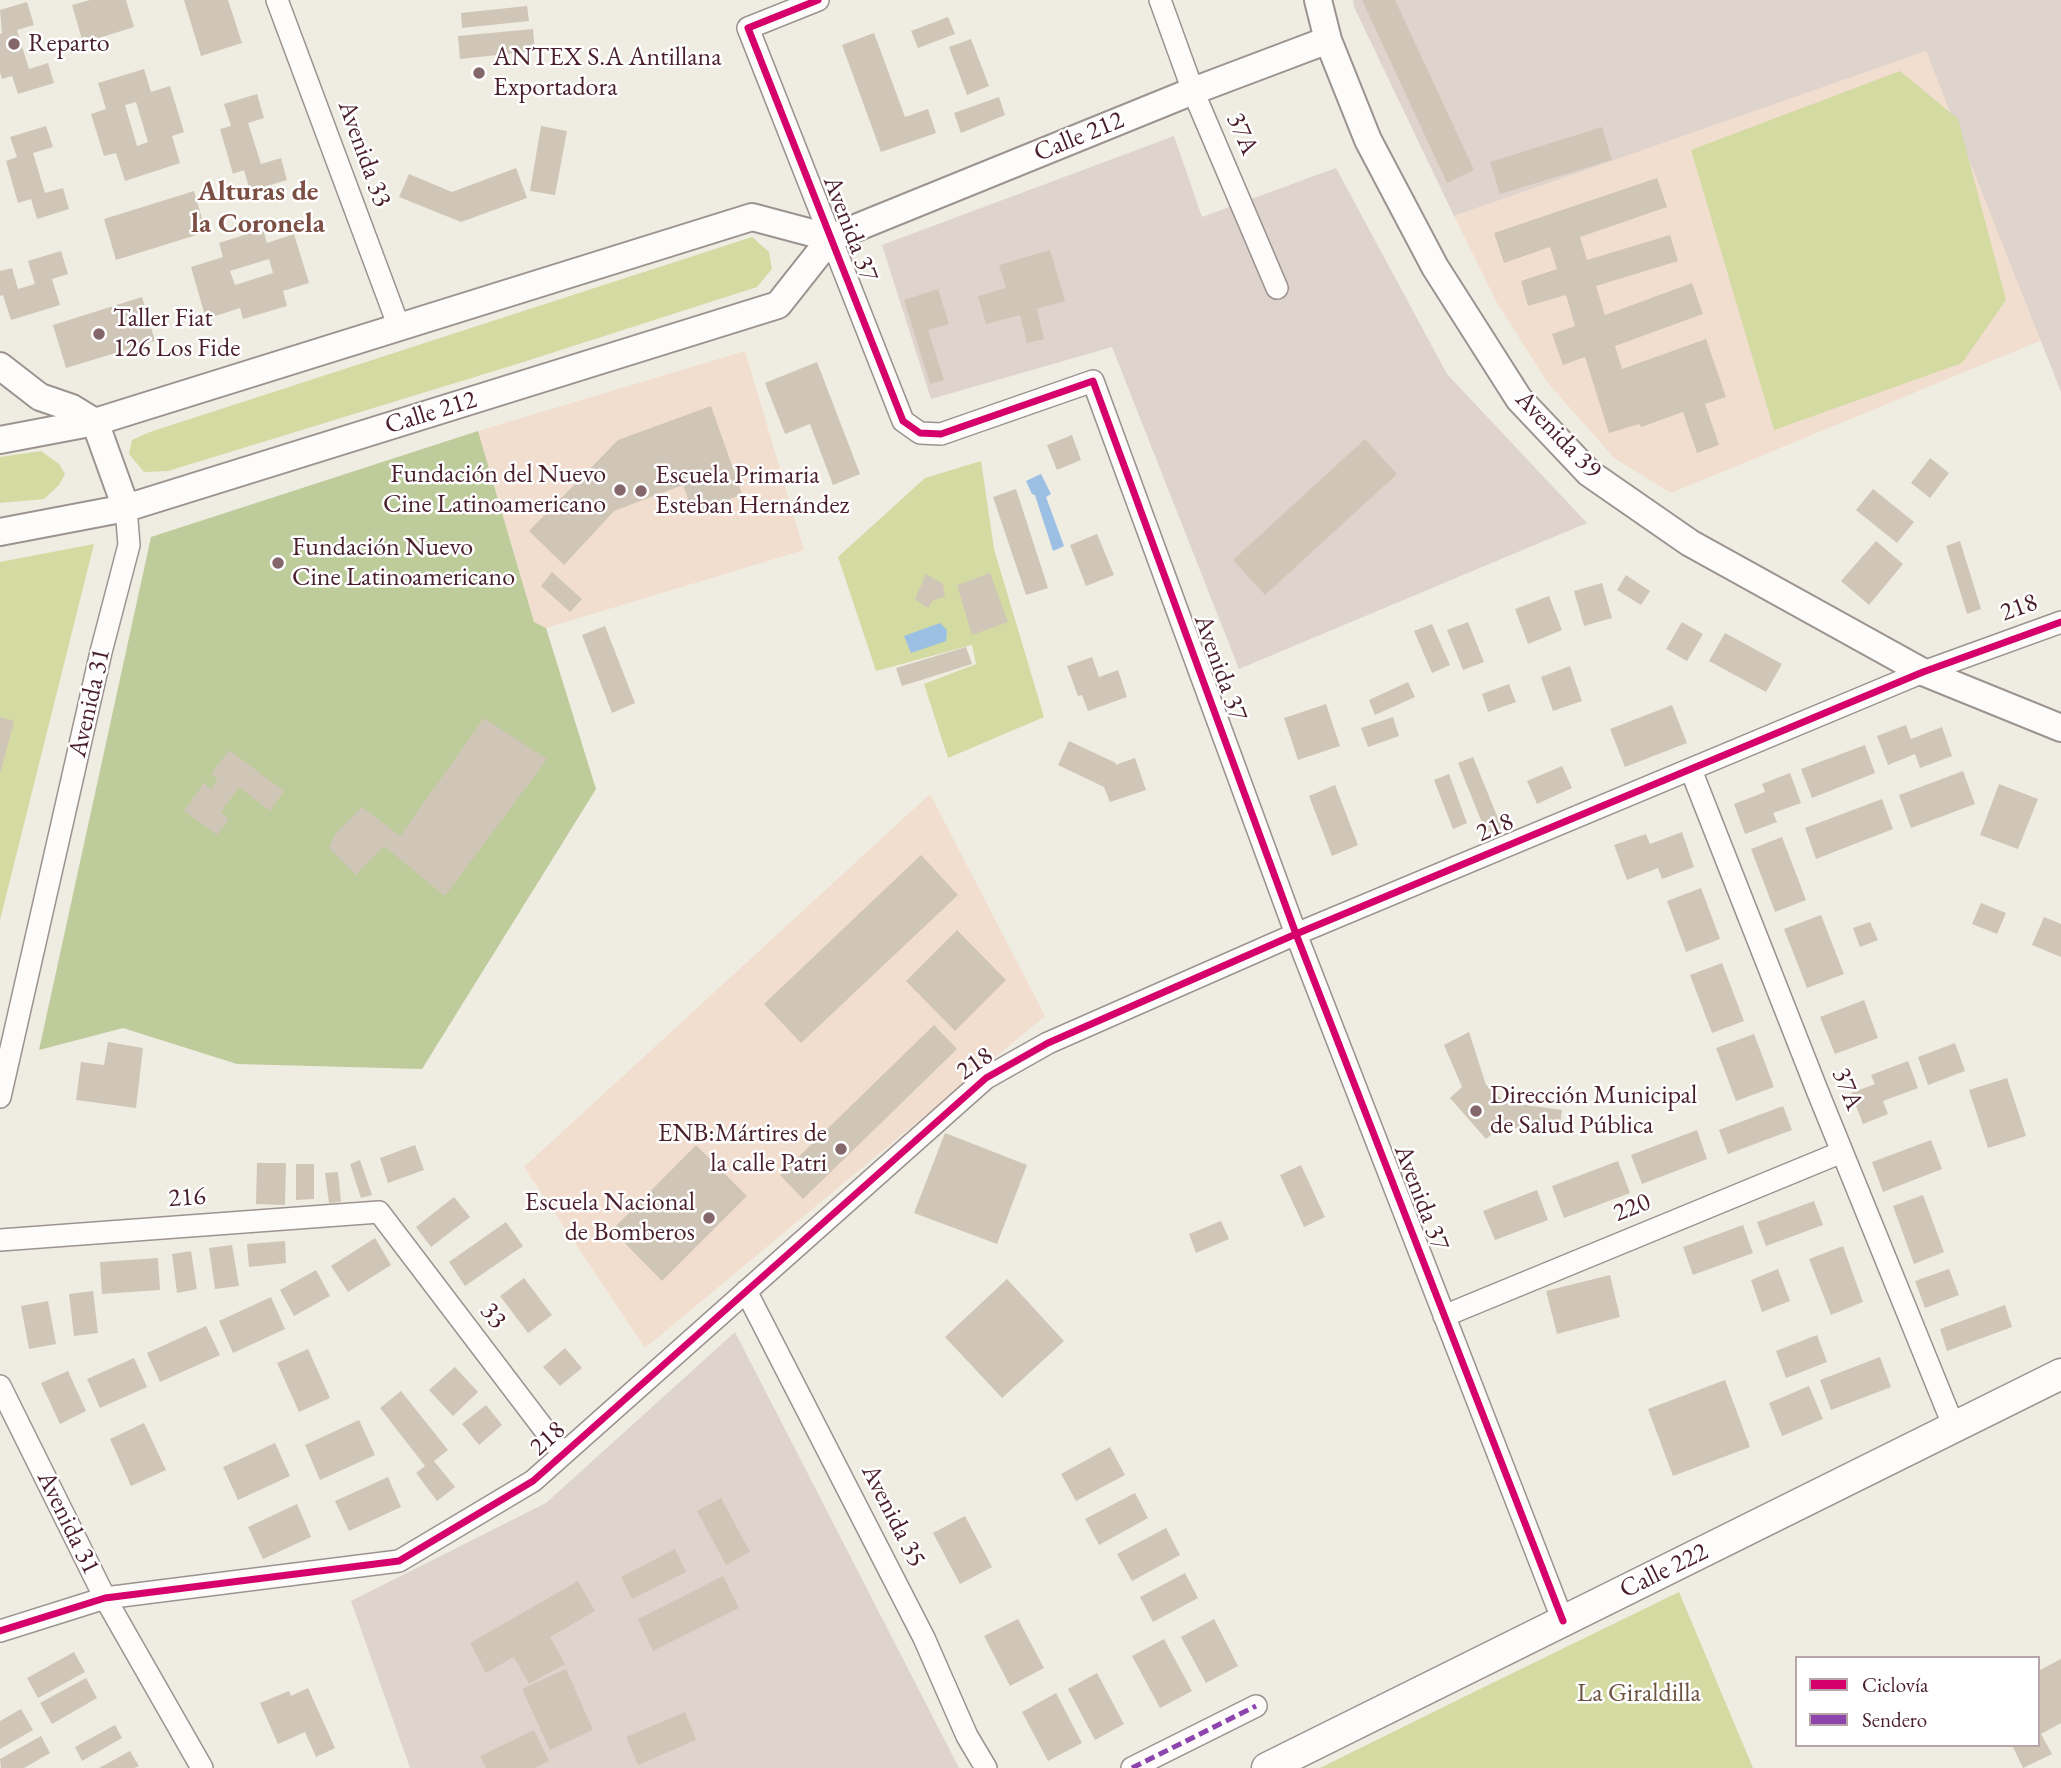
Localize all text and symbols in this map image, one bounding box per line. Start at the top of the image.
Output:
place label: Reparto [28,28,110,60]
marker: Reparto [6,36,22,52]
place label: ANTEX S.A Antillana Exportadora [493,42,722,104]
marker: ANTEX S.A Antillana Exportadora [471,65,487,81]
street label: Avenida 33 [330,97,398,211]
street label: Calle 212 [1030,105,1128,169]
street label: 37A [1219,108,1265,160]
street label: Avenida 37 [816,172,884,286]
district label: Alturas de la Coronela [191,175,325,241]
place label: Taller Fiat 126 Los Fide [113,303,240,364]
marker: Taller Fiat 126 Los Fide [91,326,107,342]
street label: Calle 212 [381,384,481,442]
street label: Avenida 39 [1508,384,1608,486]
place label: Fundación del Nuevo Cine Latinoamericano [383,459,606,520]
place label: Escuela Primaria Esteban Hernández [655,460,849,522]
marker: Fundación del Nuevo Cine Latinoamericano [612,482,628,498]
marker: Escuela Primaria Esteban Hernández [633,483,649,499]
place label: Fundación Nuevo Cine Latinoamericano [292,532,515,594]
marker: Fundación Nuevo Cine Latinoamericano [270,555,286,571]
street label: 218 [1996,587,2042,629]
street label: Avenida 37 [1186,611,1254,725]
street label: Avenida 31 [62,645,118,761]
street label: 218 [1472,806,1518,850]
street label: 218 [951,1040,999,1088]
street label: 37A [1824,1063,1870,1115]
place label: Dirección Municipal de Salud Pública [1490,1080,1697,1142]
marker: Dirección Municipal de Salud Pública [1468,1103,1484,1119]
place label: ENB:Mártires de la calle Patri [658,1118,827,1180]
marker: ENB:Mártires de la calle Patri [833,1141,849,1157]
street label: Avenida 37 [1387,1141,1455,1255]
street label: 216 [167,1181,207,1215]
place label: Escuela Nacional de Bomberos [525,1187,695,1248]
street label: 220 [1609,1187,1655,1229]
marker: Escuela Nacional de Bomberos [701,1210,717,1226]
street label: 33 [473,1297,513,1335]
street label: 218 [524,1415,572,1463]
street label: Avenida 35 [854,1460,932,1572]
street label: Avenida 31 [30,1466,106,1580]
street label: Calle 222 [1615,1536,1713,1606]
legend [1795,1656,2040,1747]
text: Ciclovía [1862,1671,1928,1698]
park label: La Giraldilla [1577,1678,1701,1710]
text: Sendero [1862,1706,1927,1733]

